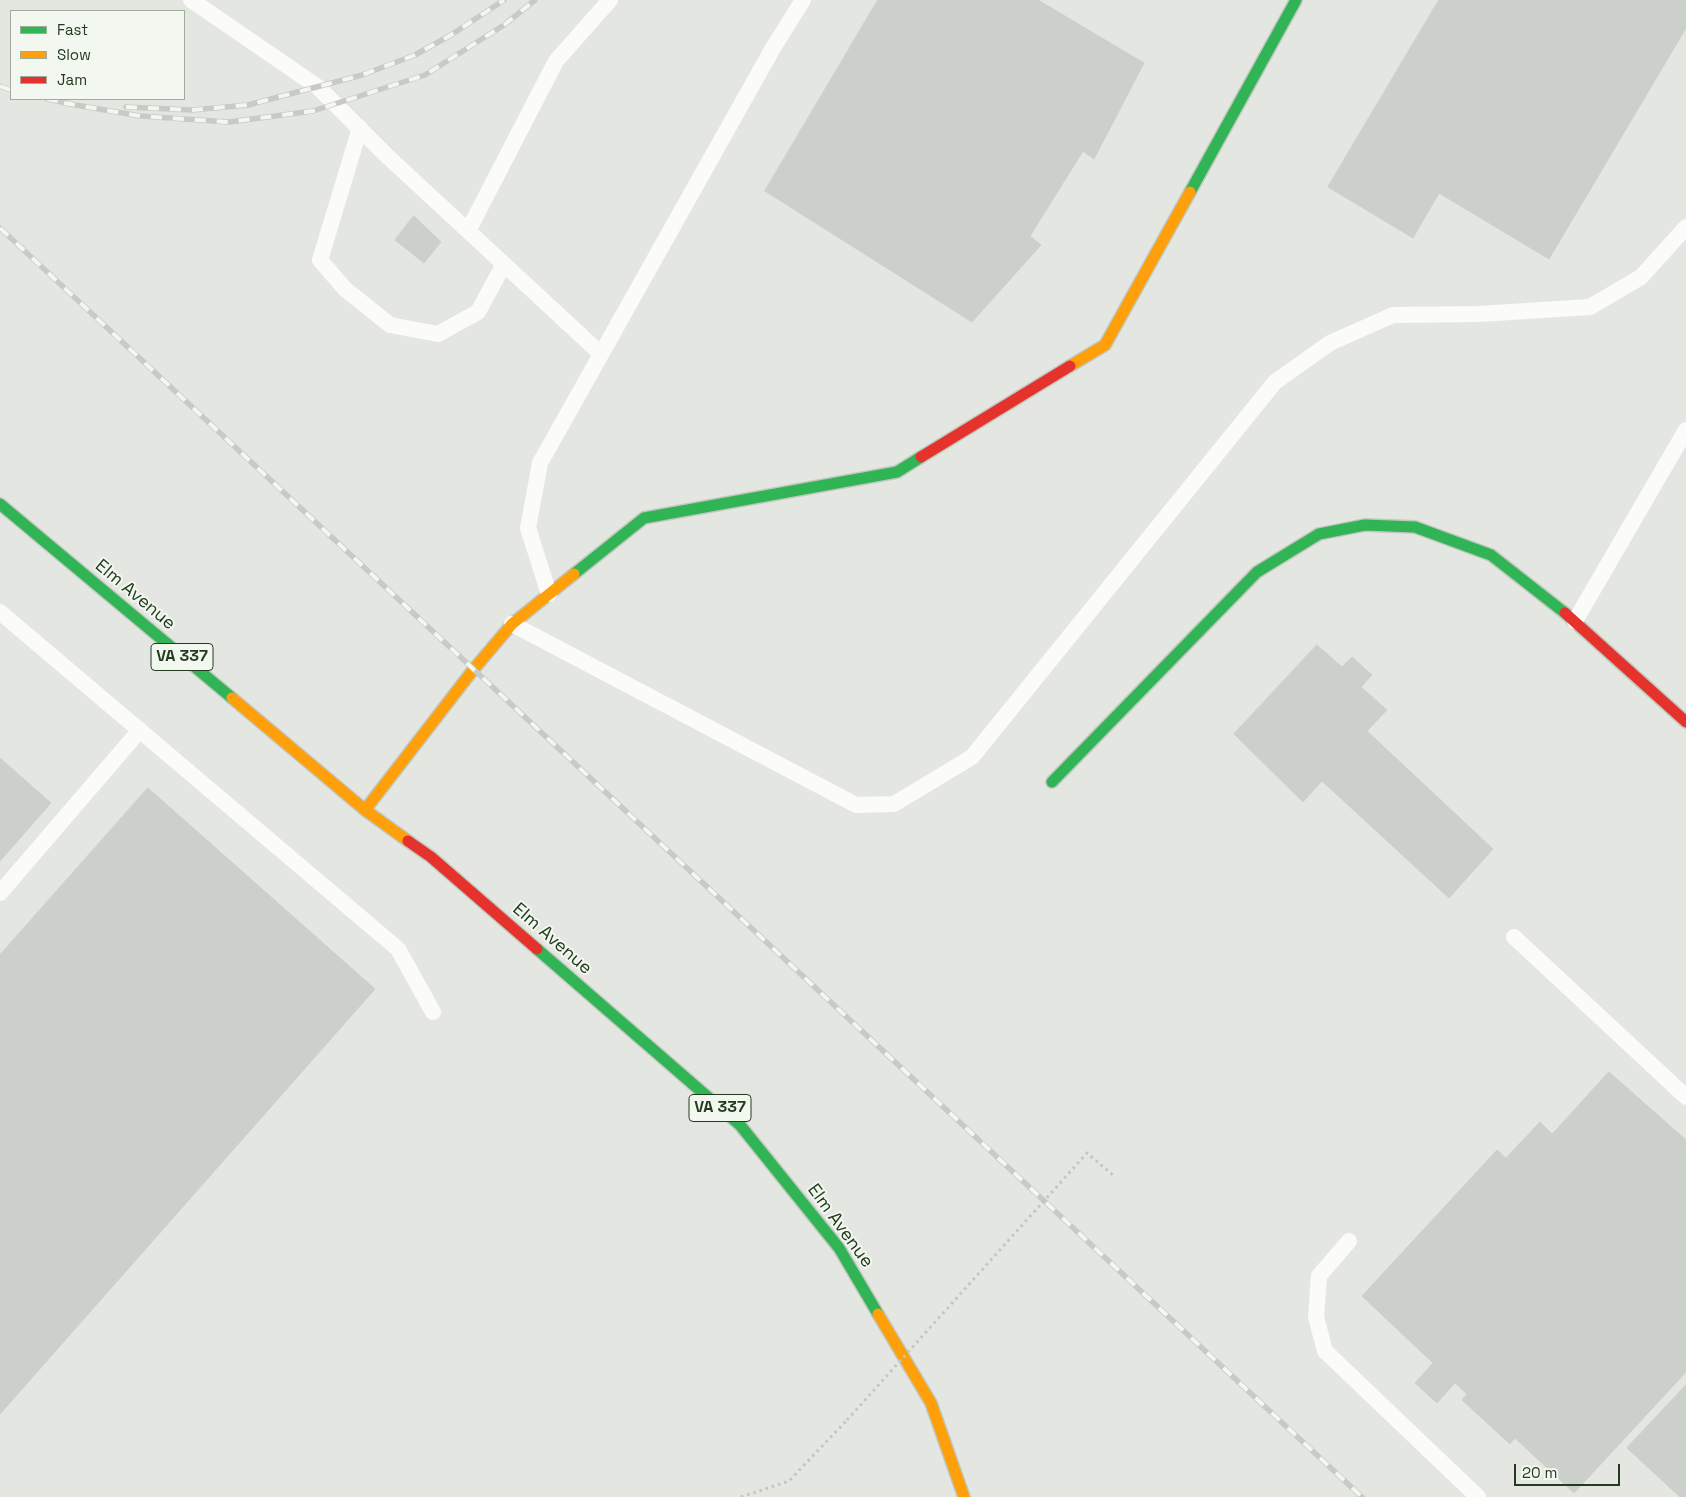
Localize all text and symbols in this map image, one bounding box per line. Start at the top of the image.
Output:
legend [10,10,185,100]
text: Fast [57,20,88,39]
text: Slow [57,45,91,64]
text: Jam [57,70,87,89]
street label: Elm Avenue [90,555,180,635]
road number: VA 337 [151,644,213,670]
street label: Elm Avenue [508,899,596,979]
road number: VA 337 [689,1094,751,1122]
street label: Elm Avenue [802,1180,878,1272]
scale bar [1516,1454,1622,1486]
text: 20 m [1522,1463,1557,1482]

